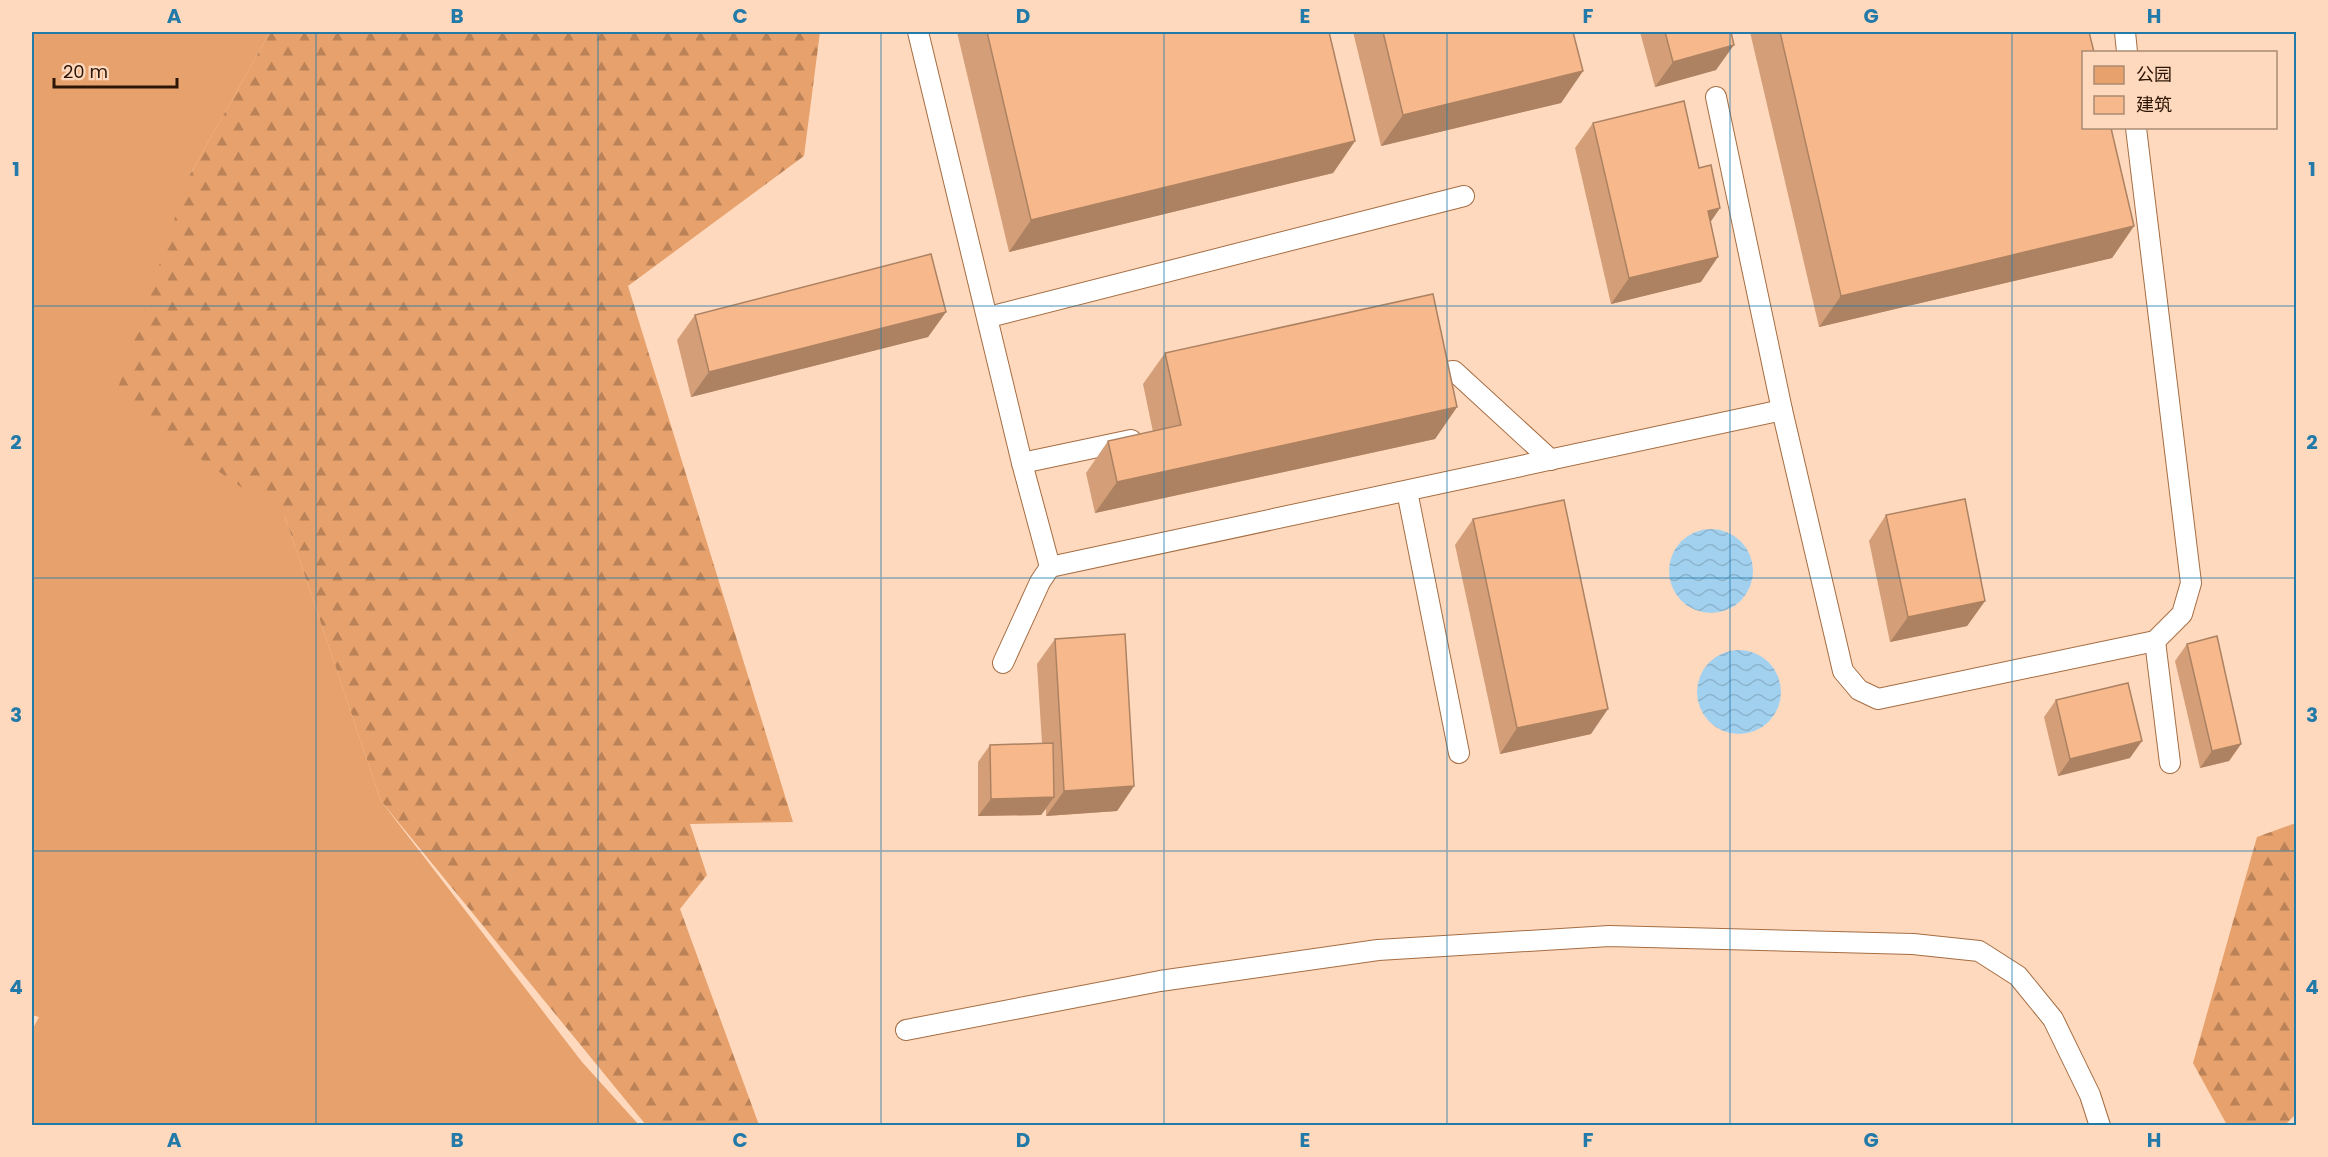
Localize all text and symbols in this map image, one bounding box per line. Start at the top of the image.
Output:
text: A [167,2,182,30]
text: B [450,2,464,30]
text: C [732,2,748,30]
text: D [1016,2,1030,30]
text: E [1300,2,1310,30]
text: F [1583,2,1594,30]
text: G [1863,2,1879,30]
text: H [2147,2,2161,30]
scale bar [54,51,177,89]
legend [2082,51,2277,129]
text: 20 m [63,59,108,84]
text: 公园 [2136,62,2172,87]
text: 建筑 [2136,92,2172,117]
text: 1 [12,155,20,183]
text: 1 [2308,155,2316,183]
text: 2 [10,428,22,456]
text: 2 [2306,428,2318,456]
text: 3 [10,701,22,729]
text: 3 [2306,701,2318,729]
text: 4 [9,973,23,1001]
text: 4 [2305,973,2319,1001]
text: A [167,1126,182,1154]
text: B [450,1126,464,1154]
text: C [732,1126,748,1154]
text: D [1016,1126,1030,1154]
text: E [1300,1126,1310,1154]
text: F [1583,1126,1594,1154]
text: G [1863,1126,1879,1154]
text: H [2147,1126,2161,1154]

